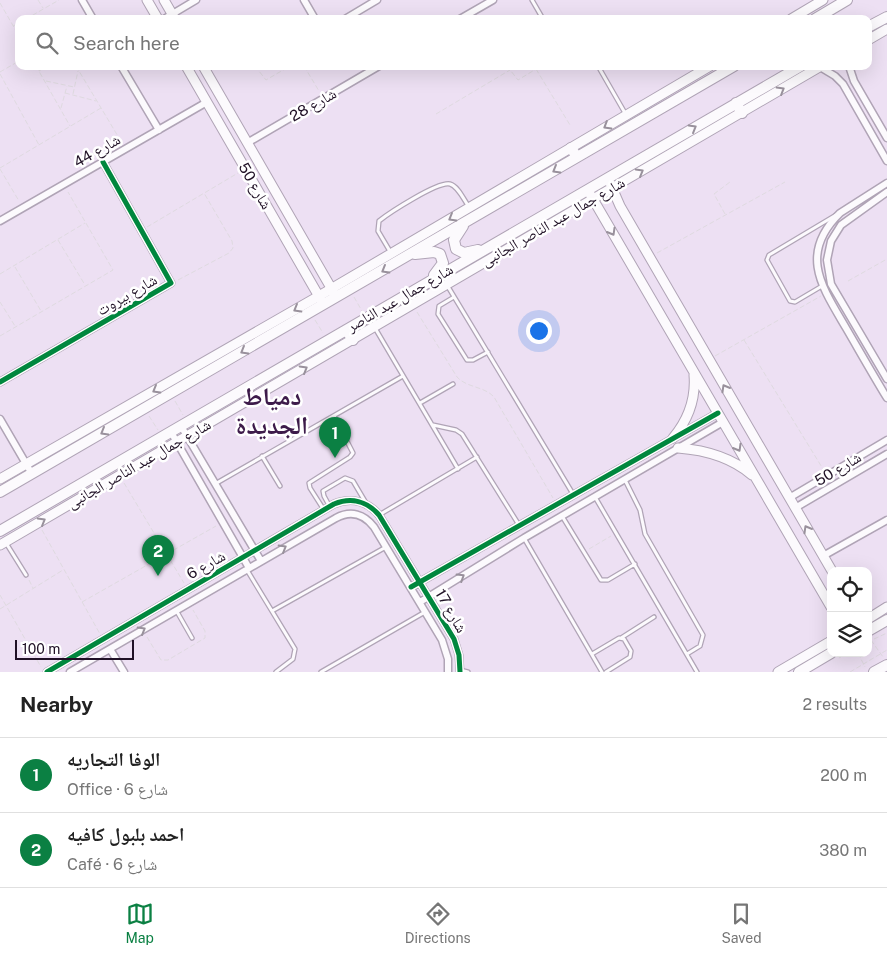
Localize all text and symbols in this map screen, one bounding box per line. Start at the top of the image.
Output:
search box [15,15,872,70]
icon: search [33,29,61,57]
text: Search here [73,32,180,54]
street label: شارع 28 [286,84,340,126]
one-way arrow [775,87,784,97]
one-way arrow [604,120,613,130]
one-way arrow [688,125,697,135]
street label: شارع 44 [70,130,124,172]
street label: شارع 50 [234,159,276,213]
one-way arrow [552,164,561,174]
one-way arrow [635,168,644,178]
street label: شارع جمال عبد الناصر الجانبى [478,173,629,271]
one-way arrow [449,211,458,221]
one-way arrow [606,226,616,235]
street label: شارع جمال عبد الناصر [343,260,457,337]
one-way arrow [381,263,390,273]
street label: شارع بيروت [94,271,161,320]
one-way arrow [293,303,302,313]
your location [526,318,552,344]
one-way arrow [241,345,250,355]
one-way arrow [298,365,307,375]
district label: دمياط الجديدة [236,381,308,440]
one-way arrow [152,384,161,394]
one-way arrow [722,385,732,394]
street label: شارع جمال عبد الناصر الجانبى [64,415,215,513]
pin: 1 [319,417,351,458]
one-way arrow [100,426,109,436]
one-way arrow [732,442,742,451]
street label: شارع 50 [812,448,865,491]
one-way arrow [37,517,46,527]
one-way arrow [804,525,814,534]
pin: 2 [142,535,174,576]
one-way arrow [278,545,287,555]
street label: شارع 6 [184,547,229,584]
map controls [827,567,872,657]
button: locate [827,567,872,612]
one-way arrow [456,573,465,583]
street label: شارع 17 [431,586,471,637]
button: layers [827,612,872,657]
one-way arrow [137,626,146,636]
scale bar [15,637,134,660]
text: 100 m [22,641,60,657]
text: Nearby [20,692,93,717]
text: 2 results [802,695,867,714]
text: الوفا التجاريه [67,748,161,770]
text: 1 [33,766,39,785]
text: 200 m [820,766,867,785]
text: Office · شارع 6 [67,780,168,799]
text: احمد بلبول كافيه [67,823,184,845]
text: 2 [31,841,41,860]
text: 380 m [819,841,867,860]
text: Café · شارع 6 [67,855,157,874]
tab: Map [125,900,154,946]
tab: Directions [405,900,471,946]
tab: Saved [721,900,762,946]

